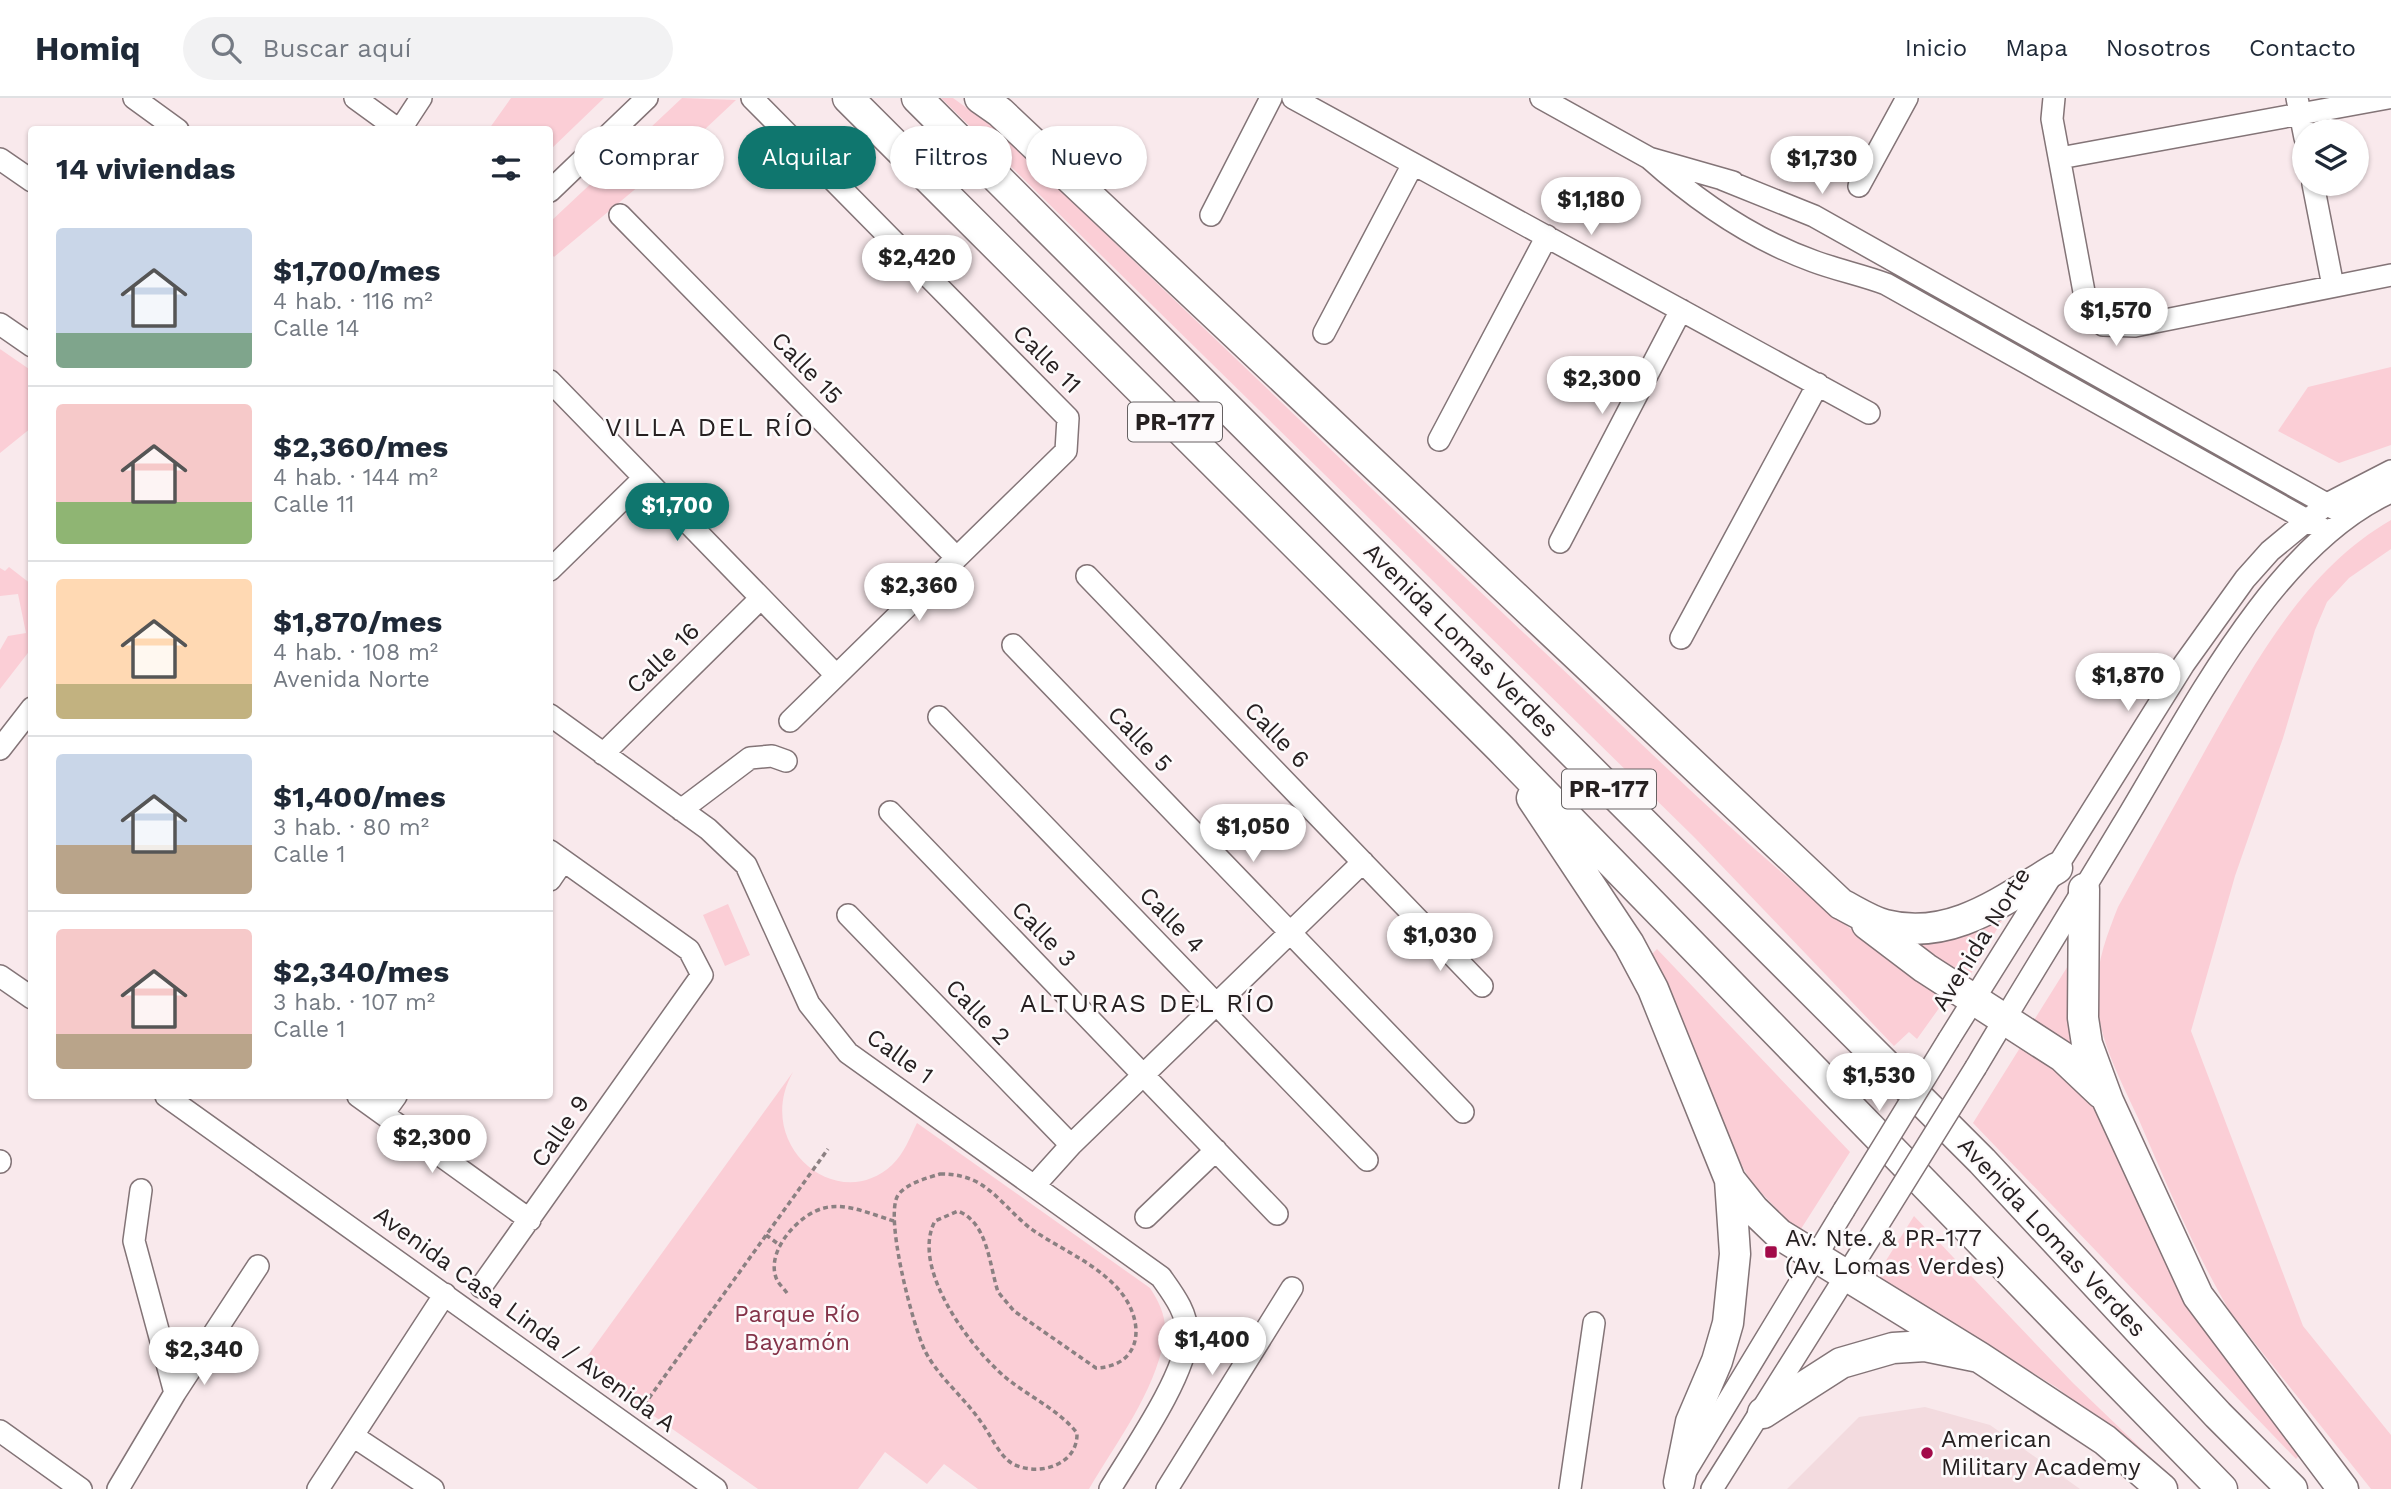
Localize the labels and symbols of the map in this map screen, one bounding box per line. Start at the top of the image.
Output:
pin: $1,730 [1765,136,1879,196]
pin: $1,180 [1534,178,1648,237]
pin: $2,420 [860,236,974,295]
pin: $1,570 [2059,288,2173,348]
street label: Calle 11 [1007,319,1087,399]
street label: Calle 15 [766,326,848,410]
pin: $2,300 [1545,356,1659,416]
road number: PR-177 [1128,402,1222,442]
district label: VILLA DEL RÍO [605,412,815,442]
pin: $1,700 [620,484,734,543]
street label: Avenida Lomas Verdes [1358,537,1564,743]
pin: $2,360 [862,564,976,623]
street label: Calle 16 [621,617,705,699]
pin: $1,870 [2071,654,2185,713]
street label: Calle 6 [1239,696,1315,774]
street label: Calle 5 [1102,700,1178,778]
road number: PR-177 [1562,769,1656,808]
pin: $1,050 [1196,804,1310,864]
street label: Avenida Norte [1926,862,2036,1016]
street label: Calle 4 [1134,881,1210,959]
street label: Calle 3 [1006,895,1082,973]
pin: $1,030 [1383,914,1497,973]
street label: Calle 2 [940,973,1016,1051]
district label: ALTURAS DEL RÍO [1020,988,1276,1018]
street label: Calle 1 [861,1022,939,1090]
pin: $1,530 [1822,1054,1936,1113]
street label: Calle 9 [525,1090,595,1172]
pin: $2,300 [375,1116,489,1175]
street label: Avenida Lomas Verdes [1952,1131,2152,1343]
street label: Avenida Casa Linda / Avenida A [369,1200,681,1438]
place label: Av. Nte. & PR-177 (Av. Lomas Verdes) [1785,1224,2005,1280]
marker: Av. Nte. & PR-177 (Av. Lomas Verdes) [1763,1244,1779,1260]
park label: Parque Río Bayamón [734,1300,860,1356]
pin: $1,400 [1155,1318,1269,1377]
pin: $2,340 [147,1328,261,1387]
place label: American Military Academy [1941,1425,2141,1481]
marker: American Military Academy [1919,1445,1935,1461]

